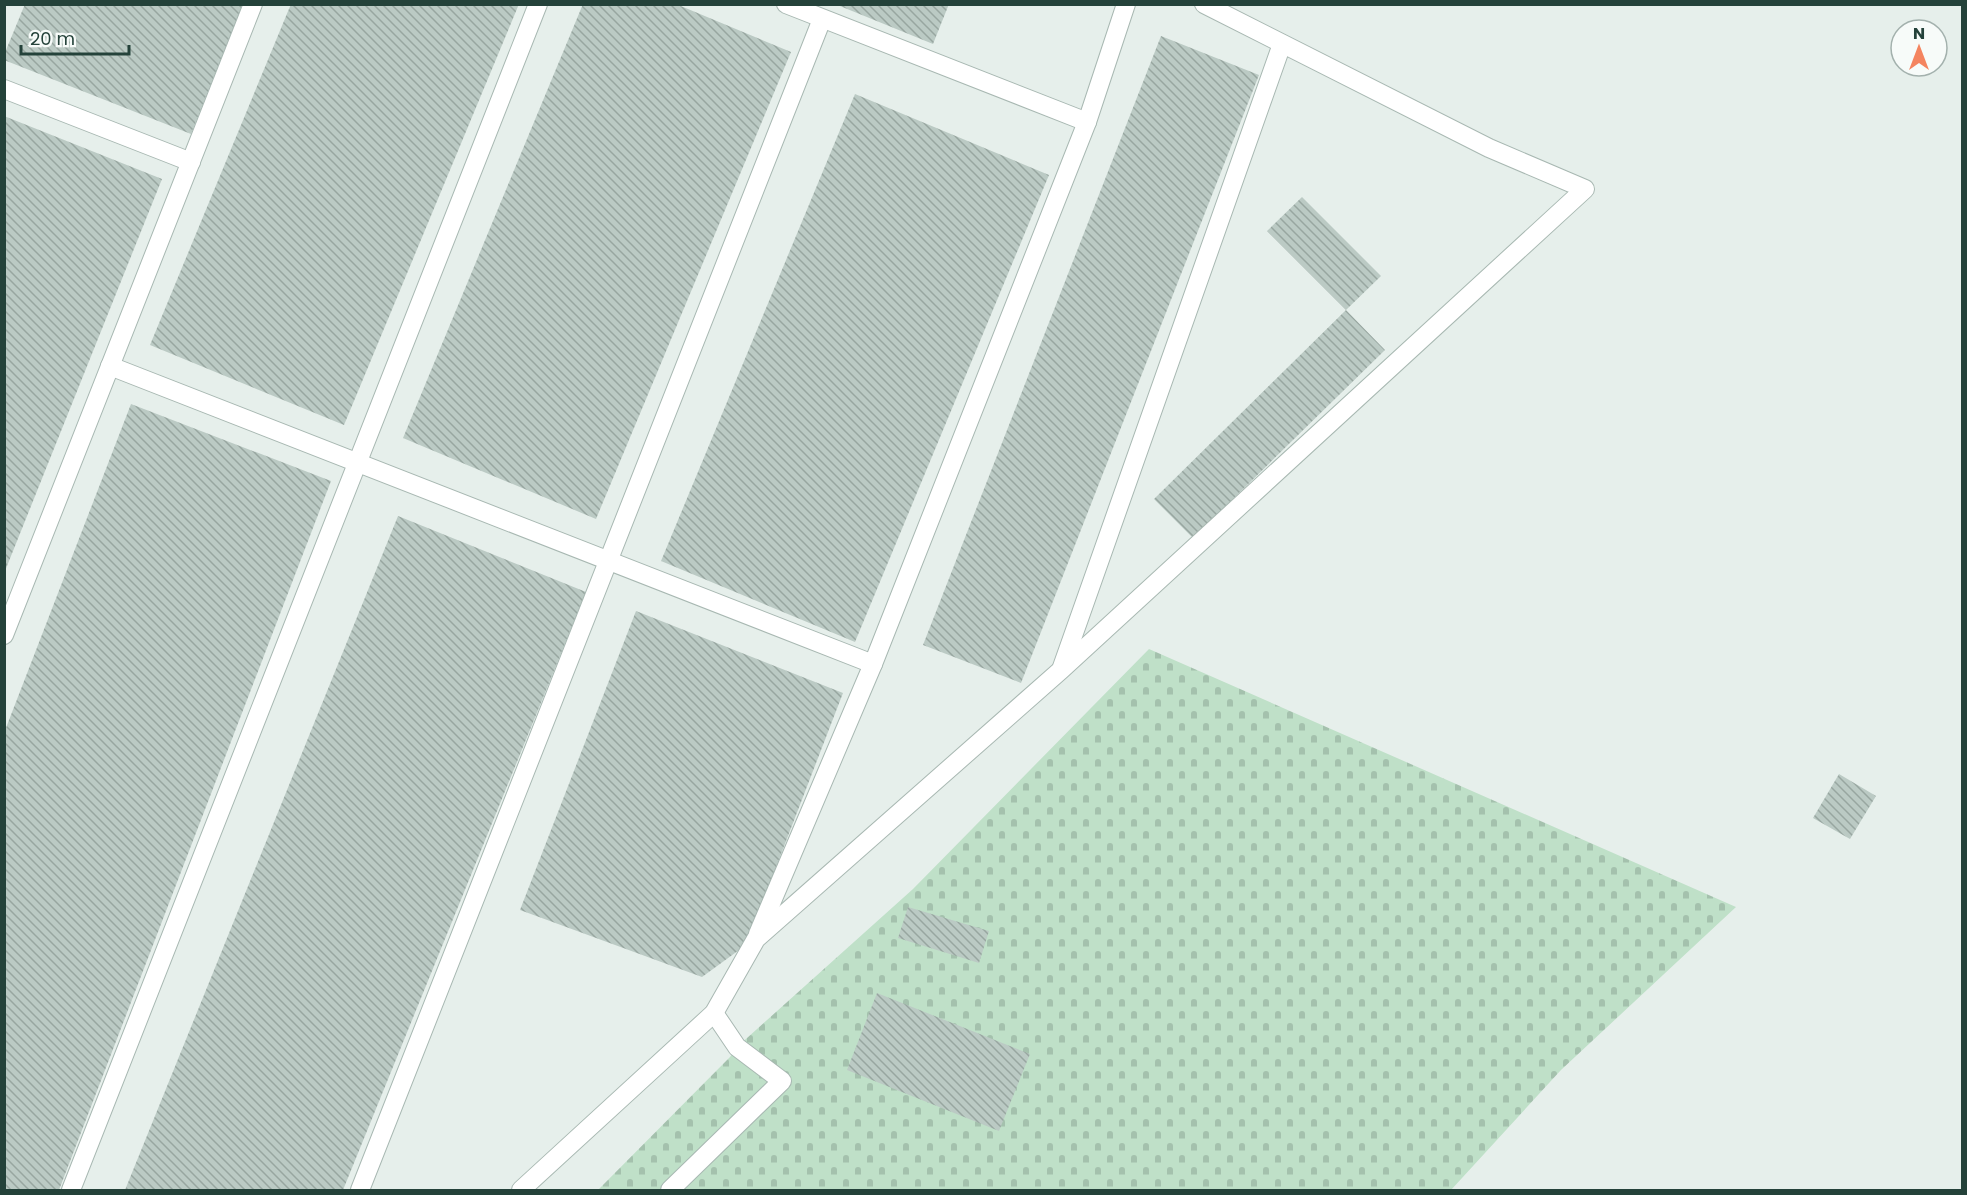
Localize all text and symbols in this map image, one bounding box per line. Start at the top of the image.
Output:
scale bar [21,18,129,56]
north arrow [1889,18,1949,78]
text: N [1913,22,1925,45]
text: 20 m [30,26,75,51]

